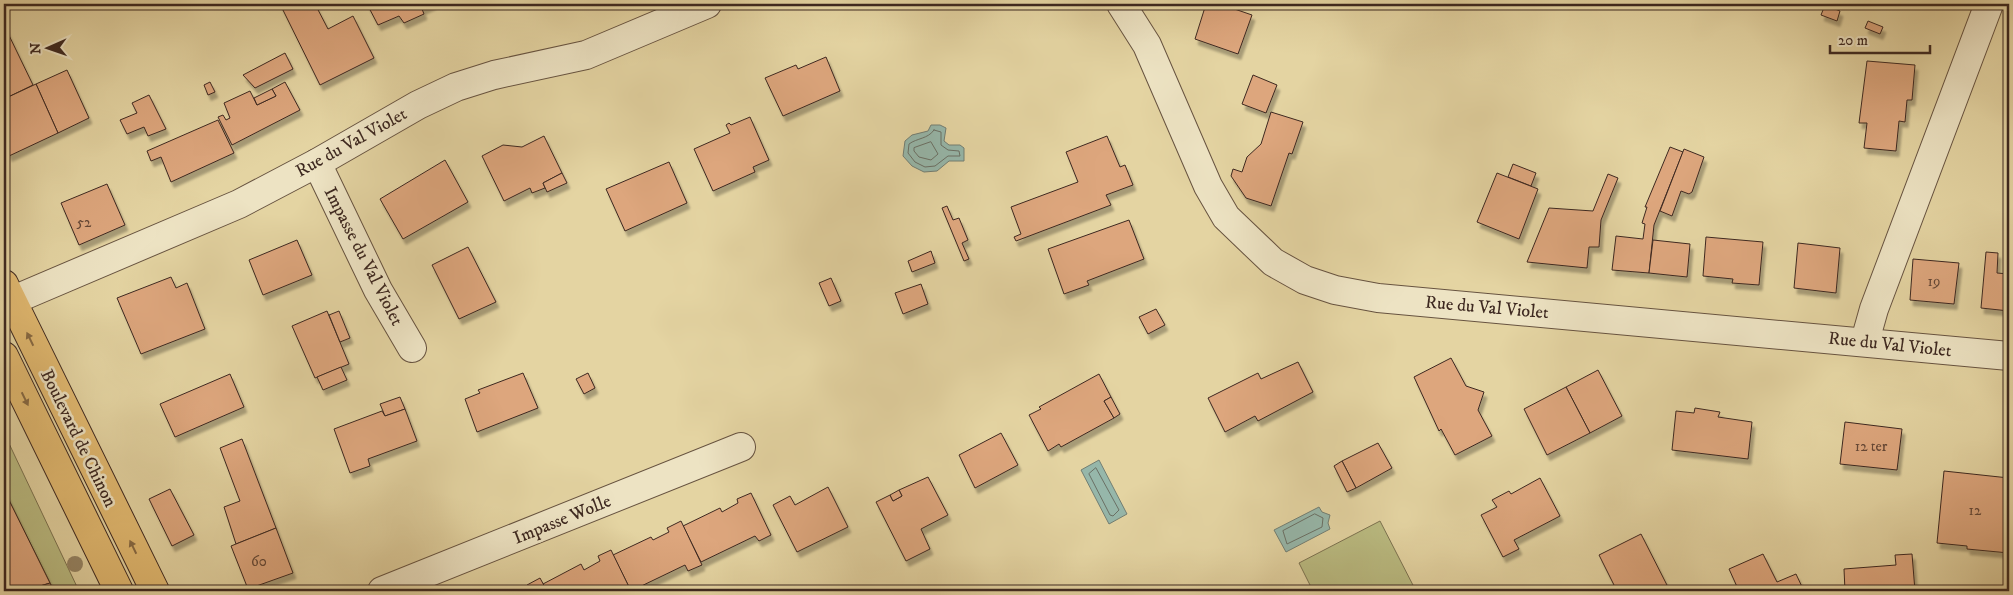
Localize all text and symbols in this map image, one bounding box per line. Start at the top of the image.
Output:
north arrow [22,22,72,72]
scale bar [1830,22,1930,54]
text: 20 m [1838,31,1868,50]
text: N [27,42,45,54]
street label: Rue du Val Violet [292,103,411,183]
street label: Impasse du Val Violet [319,183,408,330]
house number: 52 [77,213,92,232]
house number: 19 [1928,272,1940,291]
street label: Rue du Val Violet [1424,292,1550,324]
street label: Rue du Val Violet [1827,328,1953,362]
one-way arrow [26,332,34,346]
street label: Boulevard de Chinon [35,366,121,511]
one-way arrow [21,392,29,406]
house number: 12 ter [1855,437,1888,456]
street label: Impasse Wolle [510,490,614,550]
house number: 12 [1969,501,1982,520]
one-way arrow [129,540,137,555]
house number: 60 [251,552,267,571]

